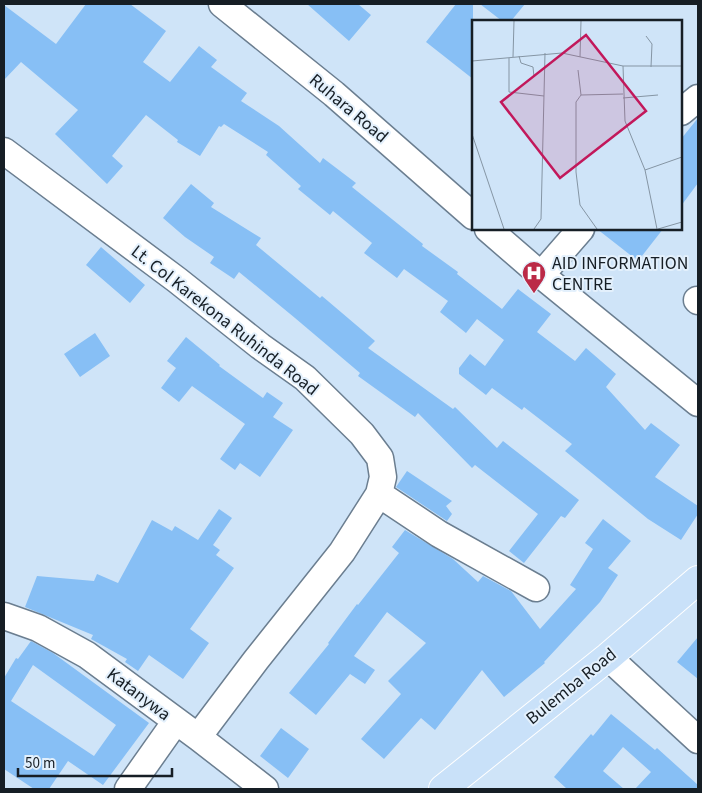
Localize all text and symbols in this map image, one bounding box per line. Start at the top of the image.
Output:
inset map [472,20,682,230]
street label: Ruhara Road [304,68,393,149]
street label: Lt. Col Karekona Ruhinda Road [126,239,324,402]
place label: AID INFORMATION CENTRE [552,251,688,297]
hospital icon: AID INFORMATION CENTRE [521,260,547,294]
street label: Bulemba Road [521,642,622,731]
street label: Katanywa [102,662,176,727]
scale bar [18,746,171,778]
text: 50 m [25,753,55,774]

